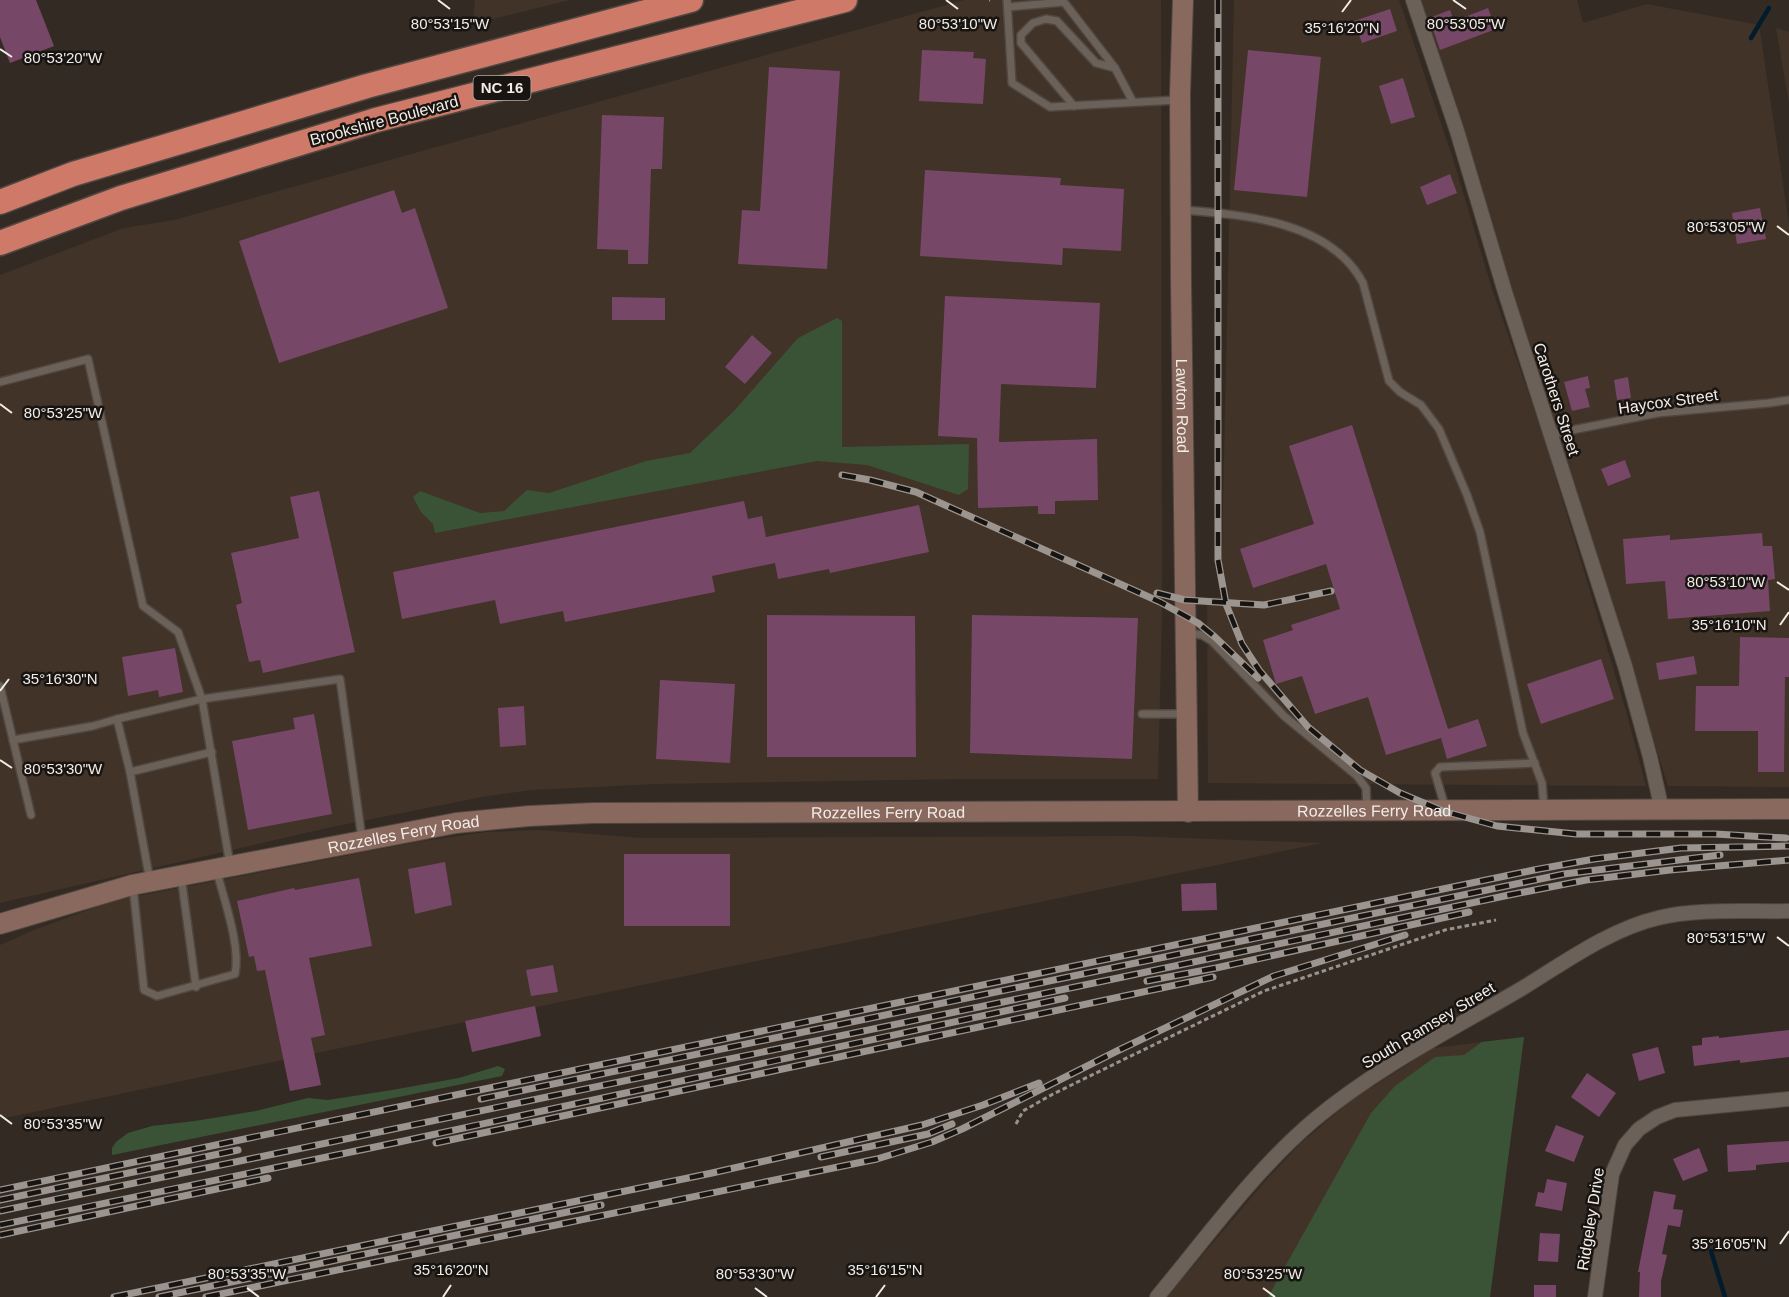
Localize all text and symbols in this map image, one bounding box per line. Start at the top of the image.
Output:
text: 80°53'15"W [411,15,490,32]
text: 80°53'10"W [919,15,998,32]
text: 80°53'05"W [1427,15,1506,32]
text: 35°16'20"N [1304,19,1380,36]
text: 80°53'20"W [24,49,103,66]
road number: NC 16 [474,76,530,100]
street label: Brookshire Boulevard [308,92,460,148]
text: 80°53'05"W [1687,218,1766,235]
street label: Carothers Street [1530,341,1583,458]
street label: Lawton Road [1173,359,1191,453]
street label: Haycox Street [1617,386,1720,417]
text: 80°53'25"W [24,404,103,421]
text: 80°53'10"W [1687,573,1766,590]
text: 35°16'10"N [1691,616,1767,633]
text: 35°16'30"N [22,670,98,687]
text: 80°53'30"W [24,760,103,777]
street label: Rozzelles Ferry Road [1297,802,1451,820]
street label: Rozzelles Ferry Road [811,804,965,821]
street label: Rozzelles Ferry Road [326,813,480,856]
text: 80°53'15"W [1687,929,1766,946]
street label: South Ramsey Street [1359,979,1498,1072]
text: 80°53'35"W [24,1115,103,1132]
street label: Ridgeley Drive [1574,1166,1607,1272]
text: 35°16'05"N [1691,1235,1767,1252]
text: 35°16'20"N [413,1261,489,1278]
text: 35°16'15"N [847,1261,923,1278]
text: 80°53'35"W [208,1265,287,1282]
text: 80°53'30"W [716,1265,795,1282]
text: 80°53'25"W [1224,1265,1303,1282]

